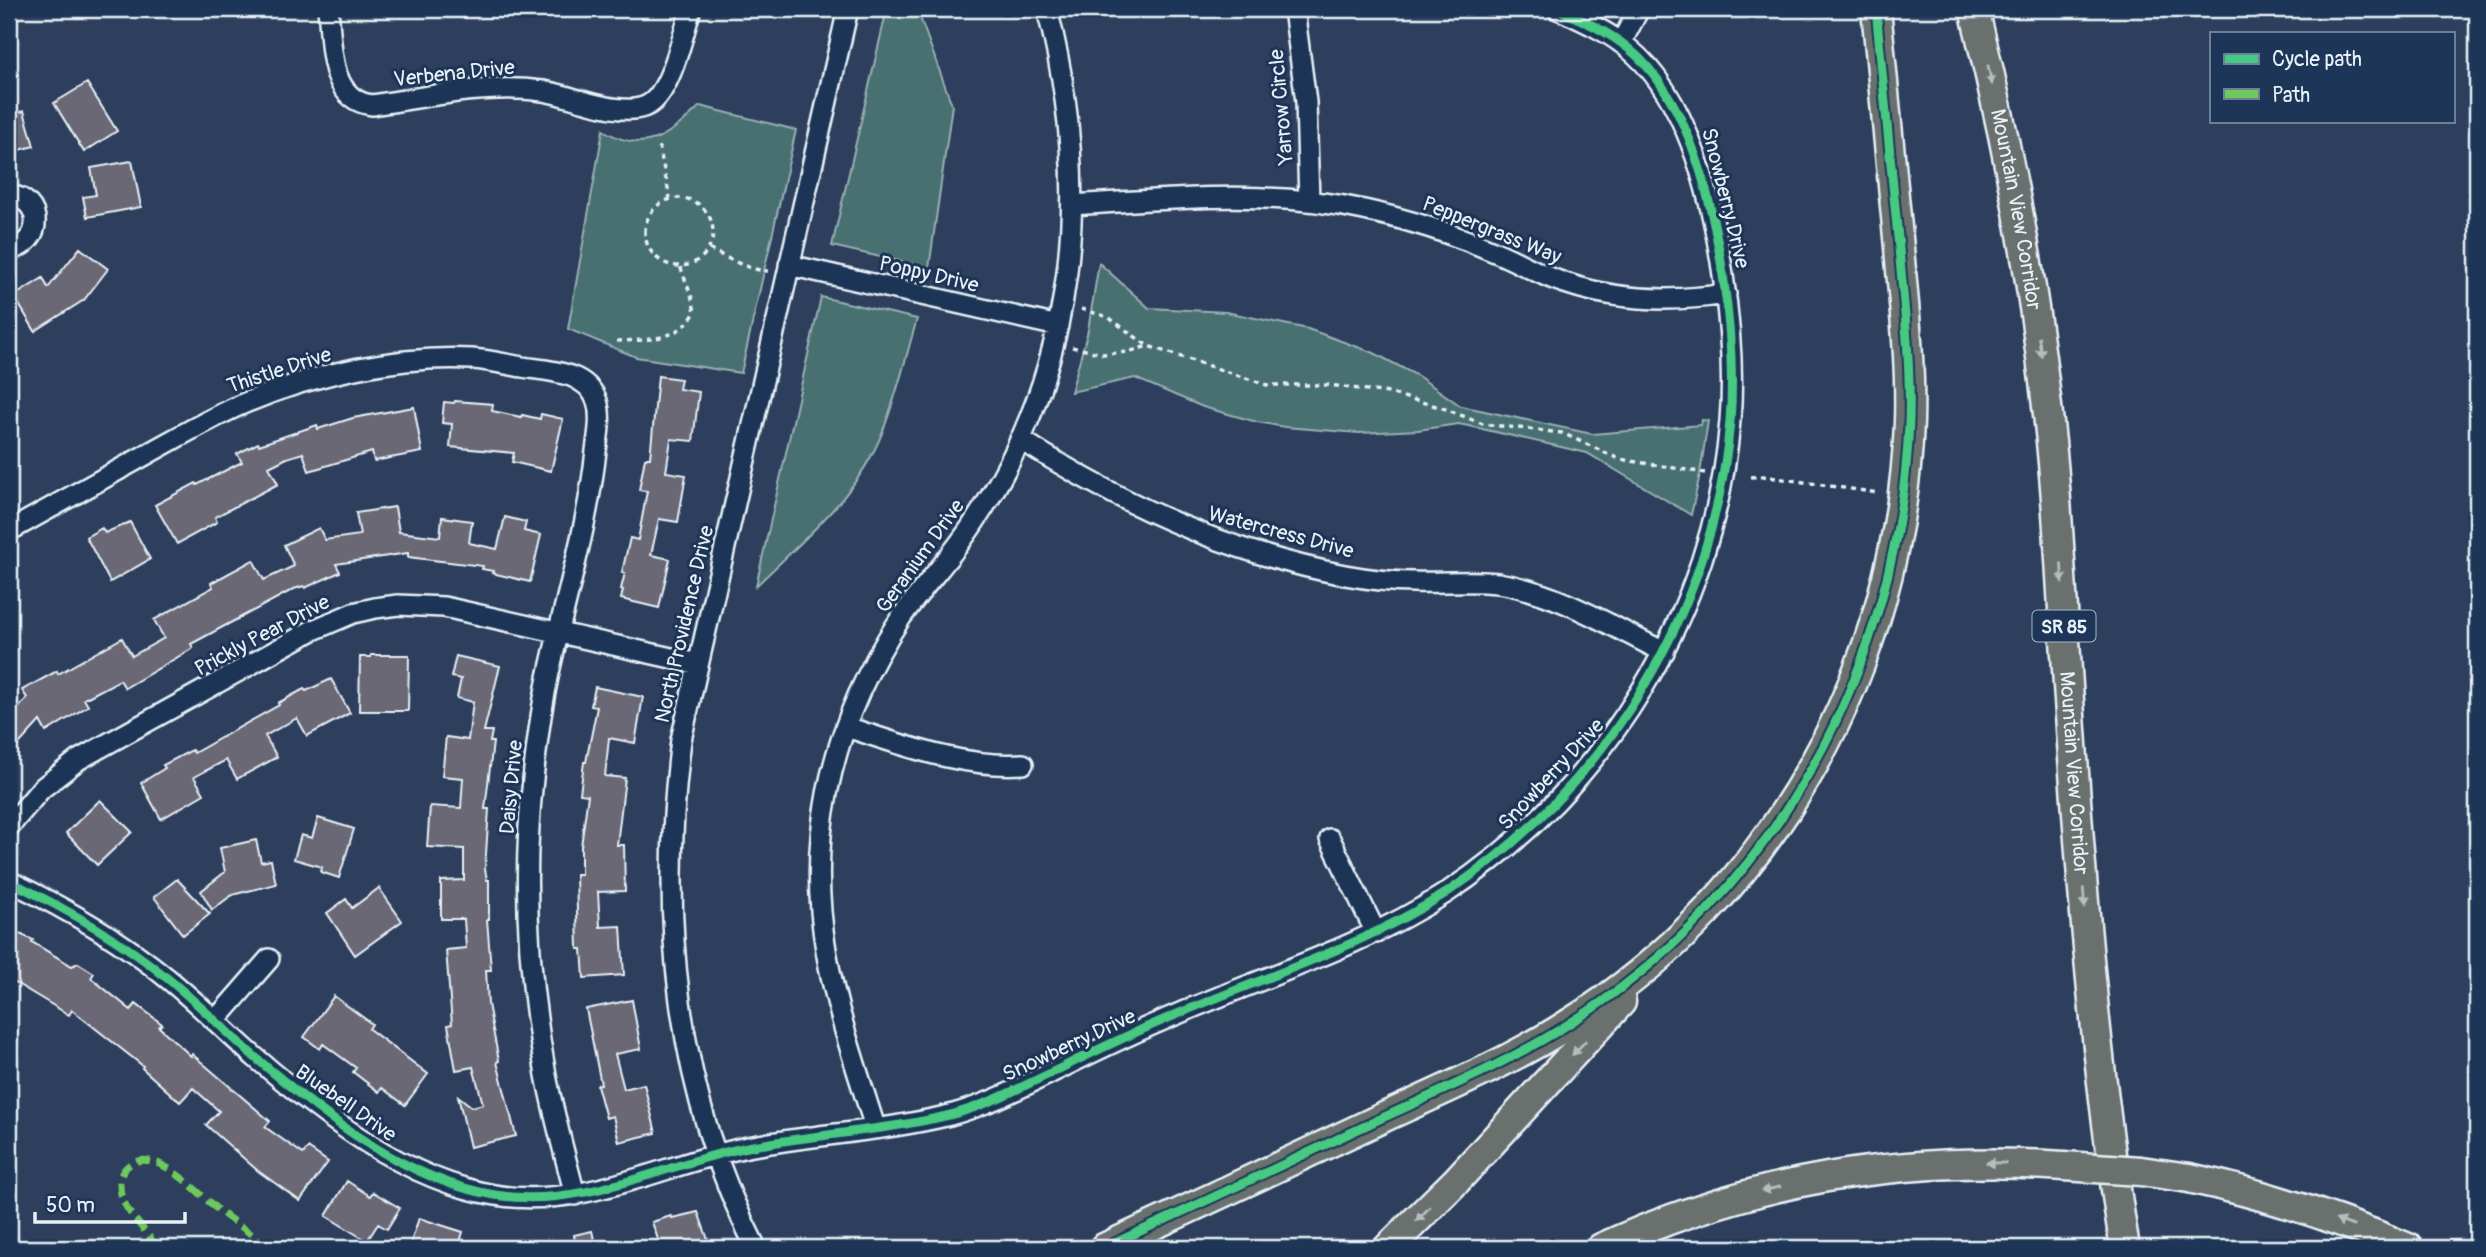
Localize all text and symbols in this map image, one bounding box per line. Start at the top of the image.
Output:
legend [2210,32,2454,122]
text: Cycle path [2272,46,2362,73]
street label: Yarrow Circle [1263,48,1300,167]
street label: Verbena Drive [392,54,517,93]
one-way arrow [1985,64,1996,86]
text: Path [2272,82,2310,109]
street label: Mountain View Corridor [1984,107,2047,312]
street label: Snowberry Drive [1695,125,1756,272]
street label: Peppergrass Way [1418,190,1565,271]
street label: Poppy Drive [877,250,982,299]
one-way arrow [2034,336,2045,358]
street label: Thistle Drive [224,341,335,400]
street label: Geranium Drive [870,493,971,619]
street label: Watercress Drive [1205,500,1357,565]
street label: North Providence Drive [649,522,720,725]
one-way arrow [2056,563,2067,585]
street label: Prickly Pear Drive [190,588,335,682]
road number: SR 85 [2032,610,2096,642]
street label: Mountain View Corridor [2053,670,2095,876]
street label: Snowberry Drive [1492,712,1611,836]
street label: Daisy Drive [494,738,529,835]
one-way arrow [2079,887,2090,909]
street label: Snowberry Drive [998,1003,1141,1088]
one-way arrow [1571,1039,1587,1056]
street label: Bluebell Drive [290,1059,402,1149]
one-way arrow [1985,1157,2007,1169]
scale bar [35,1180,186,1224]
one-way arrow [1760,1184,1782,1195]
text: 50 m [46,1192,95,1219]
one-way arrow [1416,1205,1432,1222]
one-way arrow [2335,1217,2356,1228]

